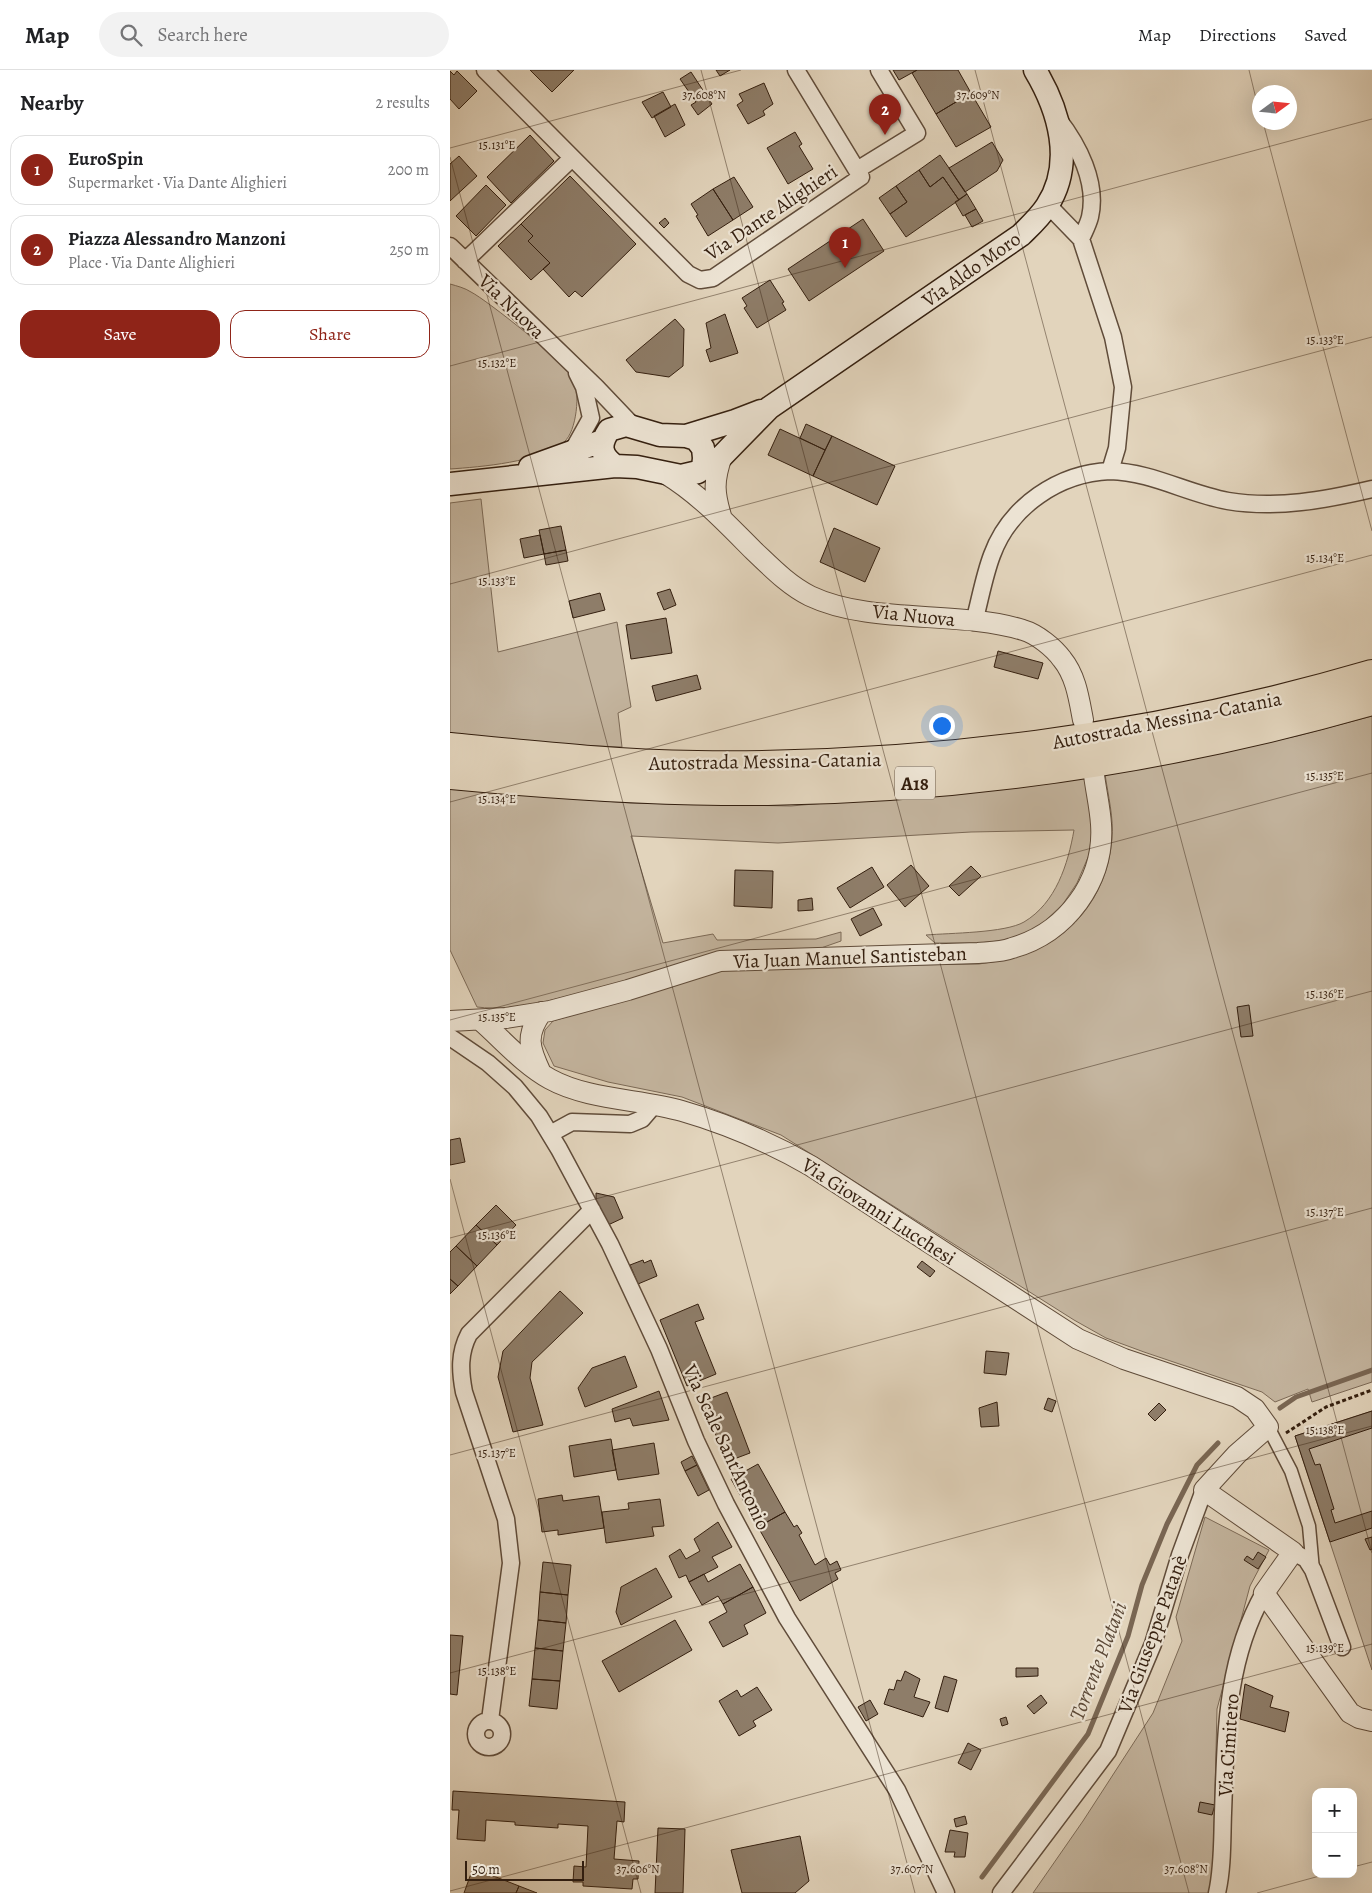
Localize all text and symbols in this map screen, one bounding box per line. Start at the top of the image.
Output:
search box [99,12,449,57]
text: Map [25,19,69,51]
icon: search [117,21,145,49]
text: Search here [157,22,248,48]
text: Map [1138,23,1171,47]
text: Directions [1199,23,1276,47]
text: Saved [1304,23,1347,47]
north arrow [1252,85,1297,130]
text: 37.608°N [682,87,726,103]
text: 37.609°N [956,87,1000,103]
text: Nearby [20,89,83,117]
text: 2 results [375,92,430,114]
pin: 2 [869,94,901,135]
text: 15.131°E [479,137,515,153]
text: EuroSpin [68,146,144,172]
street label: Via Dante Alighieri [699,158,843,267]
text: 1 [34,159,40,181]
text: 200 m [388,159,429,181]
text: Supermarket · Via Dante Alighieri [68,172,287,194]
street label: Via Aldo Moro [916,225,1026,314]
text: Piazza Alessandro Manzoni [68,226,286,252]
pin: 1 [829,227,861,268]
text: 2 [33,239,41,261]
text: 250 m [390,239,429,261]
text: Place · Via Dante Alighieri [68,252,235,274]
street label: Via Nuova [472,267,551,345]
button: Save [20,310,220,358]
button: Share [230,310,430,358]
text: 15.133°E [1306,332,1344,348]
text: 15.132°E [478,355,516,371]
text: 15.134°E [1306,550,1344,566]
text: 15.133°E [478,573,516,589]
street label: Via Nuova [870,598,957,633]
street label: Autostrada Messina-Catania [1049,685,1285,756]
your location [929,713,955,739]
street label: Autostrada Messina-Catania [647,746,882,777]
road number: A18 [895,766,935,800]
text: 15.135°E [1306,768,1344,784]
text: 15.134°E [478,791,516,807]
street label: Via Juan Manuel Santisteban [732,940,967,975]
text: 15.136°E [1306,986,1344,1002]
text: 15.135°E [478,1009,516,1025]
street label: Via Giovanni Lucchesi [796,1151,961,1271]
text: 15.137°E [1306,1204,1344,1220]
text: 15.136°E [478,1227,516,1243]
street label: Via Scale Sant'Antonio [676,1359,777,1534]
text: 15.138°E [1306,1422,1344,1438]
text: 15.137°E [478,1445,516,1461]
street label: Via Giuseppe Patanè [1111,1551,1194,1718]
water label: Torrente Platani [1063,1598,1133,1724]
text: 15.139°E [1306,1640,1344,1656]
text: 15.138°E [478,1663,516,1679]
street label: Via Cimitero [1211,1693,1246,1799]
map controls [1312,1788,1357,1878]
button: + [1312,1788,1357,1833]
button: − [1312,1833,1357,1878]
scale bar [465,1858,584,1881]
text: 50 m [472,1860,500,1879]
text: 37.606°N [616,1861,660,1877]
text: 37.607°N [891,1861,934,1877]
text: 37.608°N [1164,1861,1208,1877]

